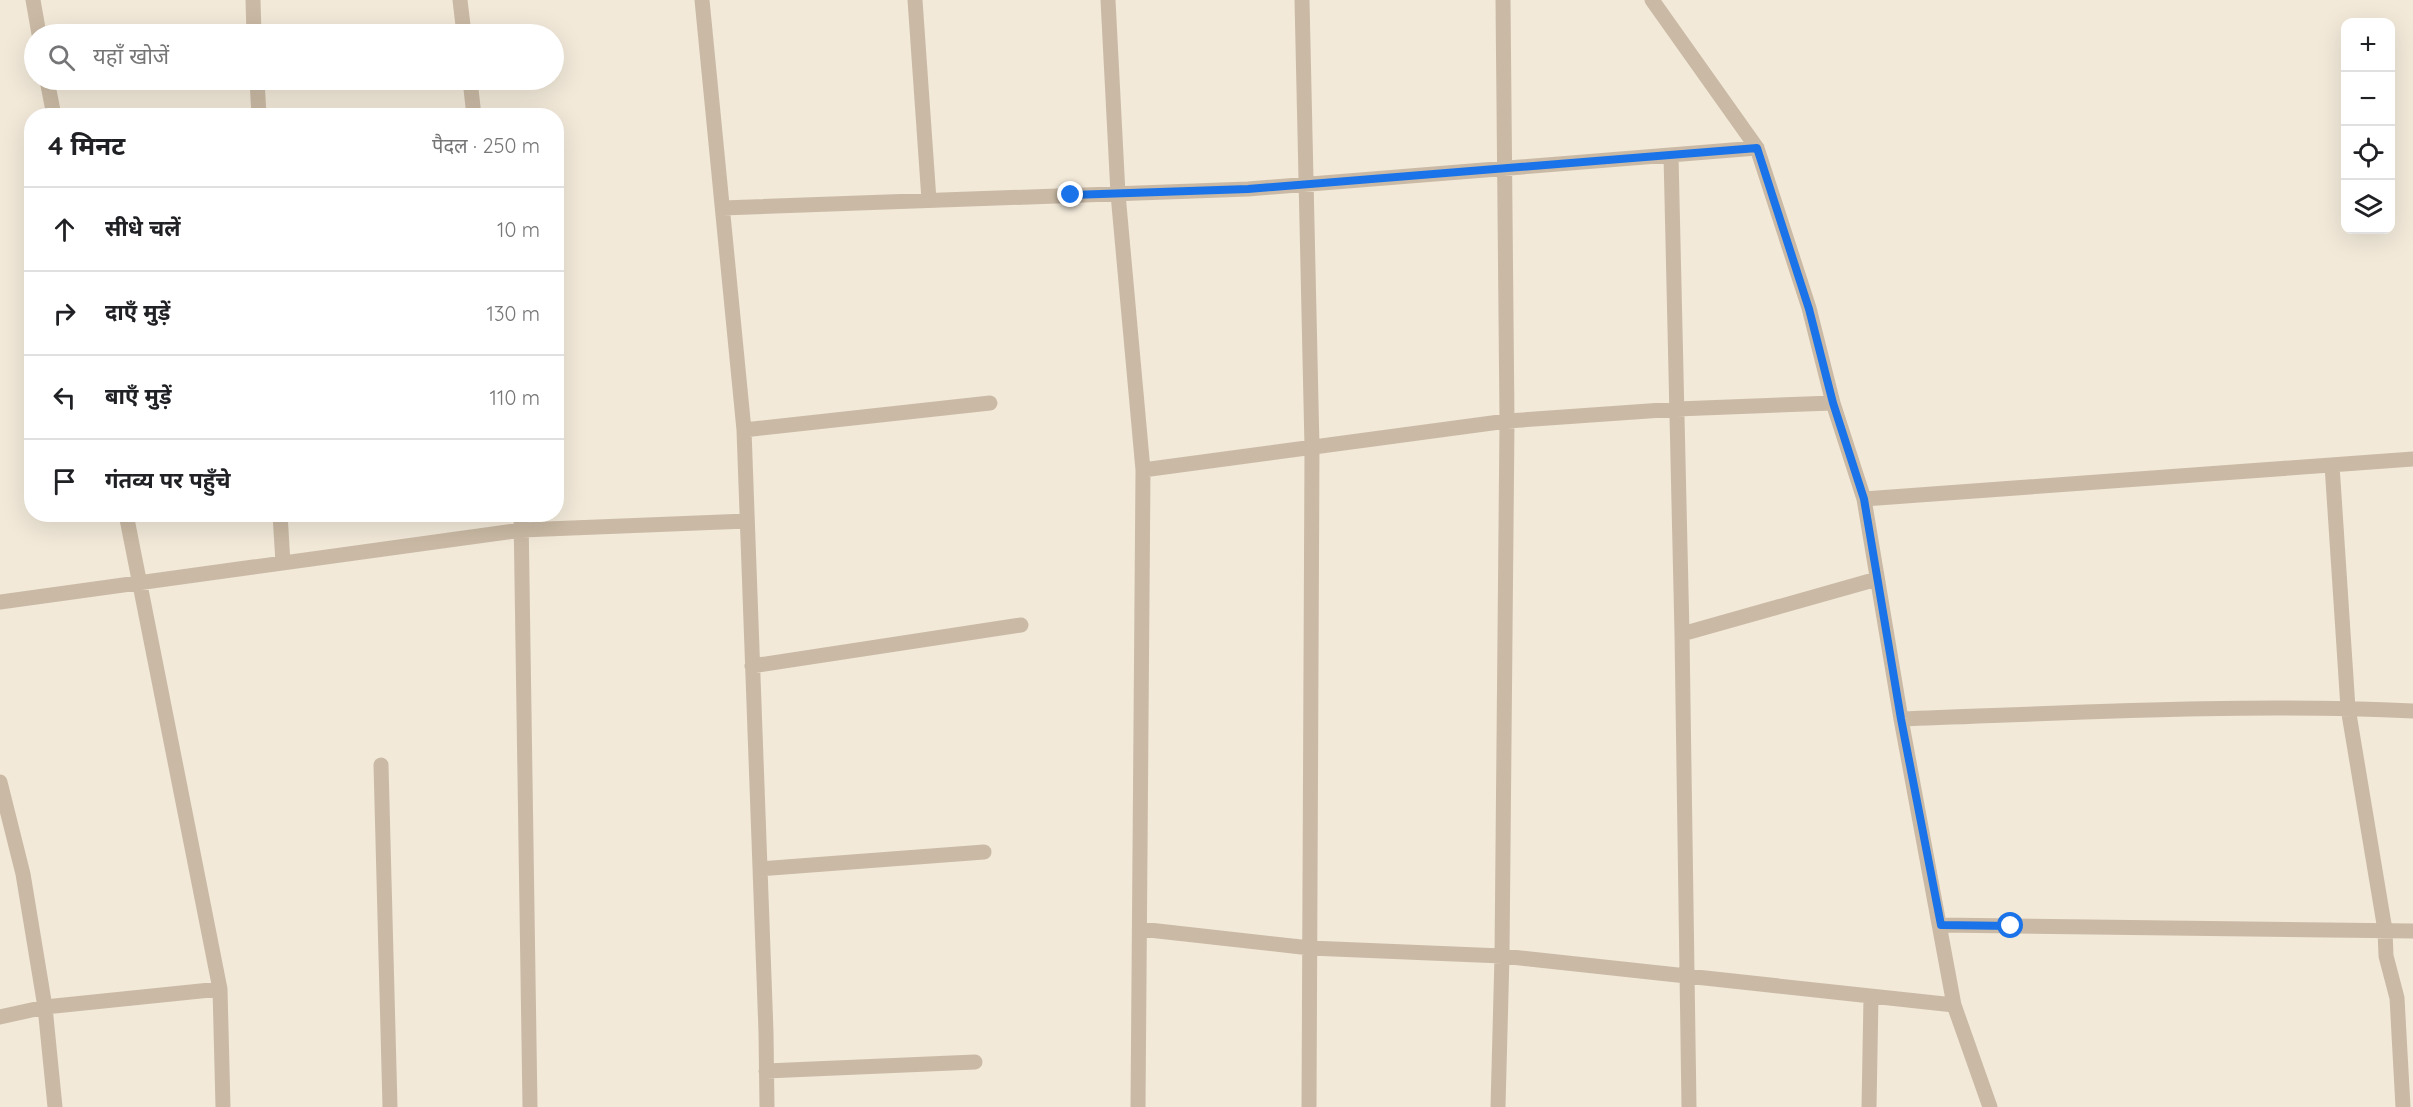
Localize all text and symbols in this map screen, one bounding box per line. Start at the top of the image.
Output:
map controls [2341,18,2395,234]
button: + [2341,18,2395,72]
search box [24,24,564,90]
icon: search [45,41,78,74]
text: यहाँ खोजें [93,42,169,70]
button: − [2341,72,2395,126]
button: locate [2341,126,2395,180]
text: 4 मिनट [48,129,125,162]
text: पैदल · 250 m [432,133,540,158]
button: layers [2341,180,2395,234]
route end [1057,181,1083,207]
icon: ahead [48,213,81,246]
text: सीधे चलें [105,214,181,242]
text: 10 m [497,217,540,242]
icon: right [48,297,81,330]
text: दाएँ मुड़ें [105,298,170,326]
text: 130 m [487,301,540,326]
icon: left [48,381,81,414]
text: बाएँ मुड़ें [105,382,171,410]
text: 110 m [490,385,540,410]
icon: arrive [48,465,81,498]
text: गंतव्य पर पहुँचे [105,466,230,494]
route start [1997,912,2023,938]

